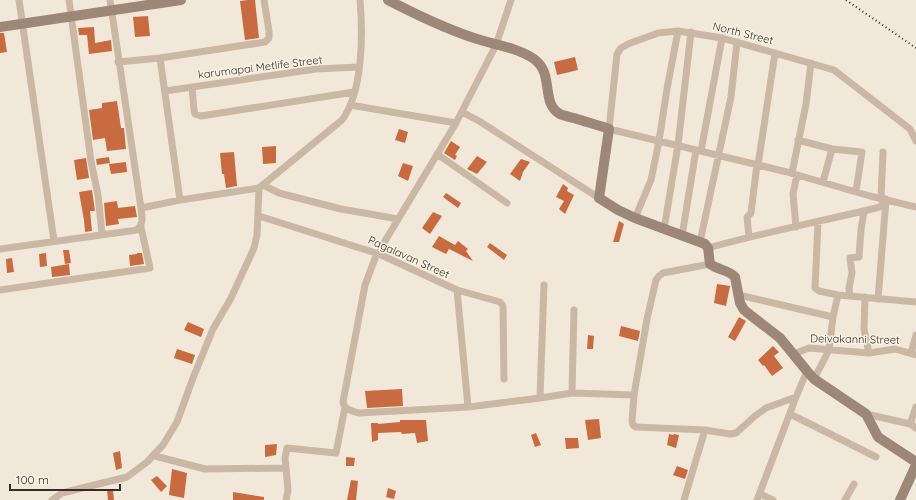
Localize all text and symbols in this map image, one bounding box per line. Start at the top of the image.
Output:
street label: North Street [711,19,775,47]
street label: karumapai Metlife Street [197,52,323,82]
street label: Pagalavan Street [366,233,452,281]
street label: Deivakanni Street [810,331,900,347]
scale bar [10,466,120,492]
text: 100 m [16,472,49,487]

